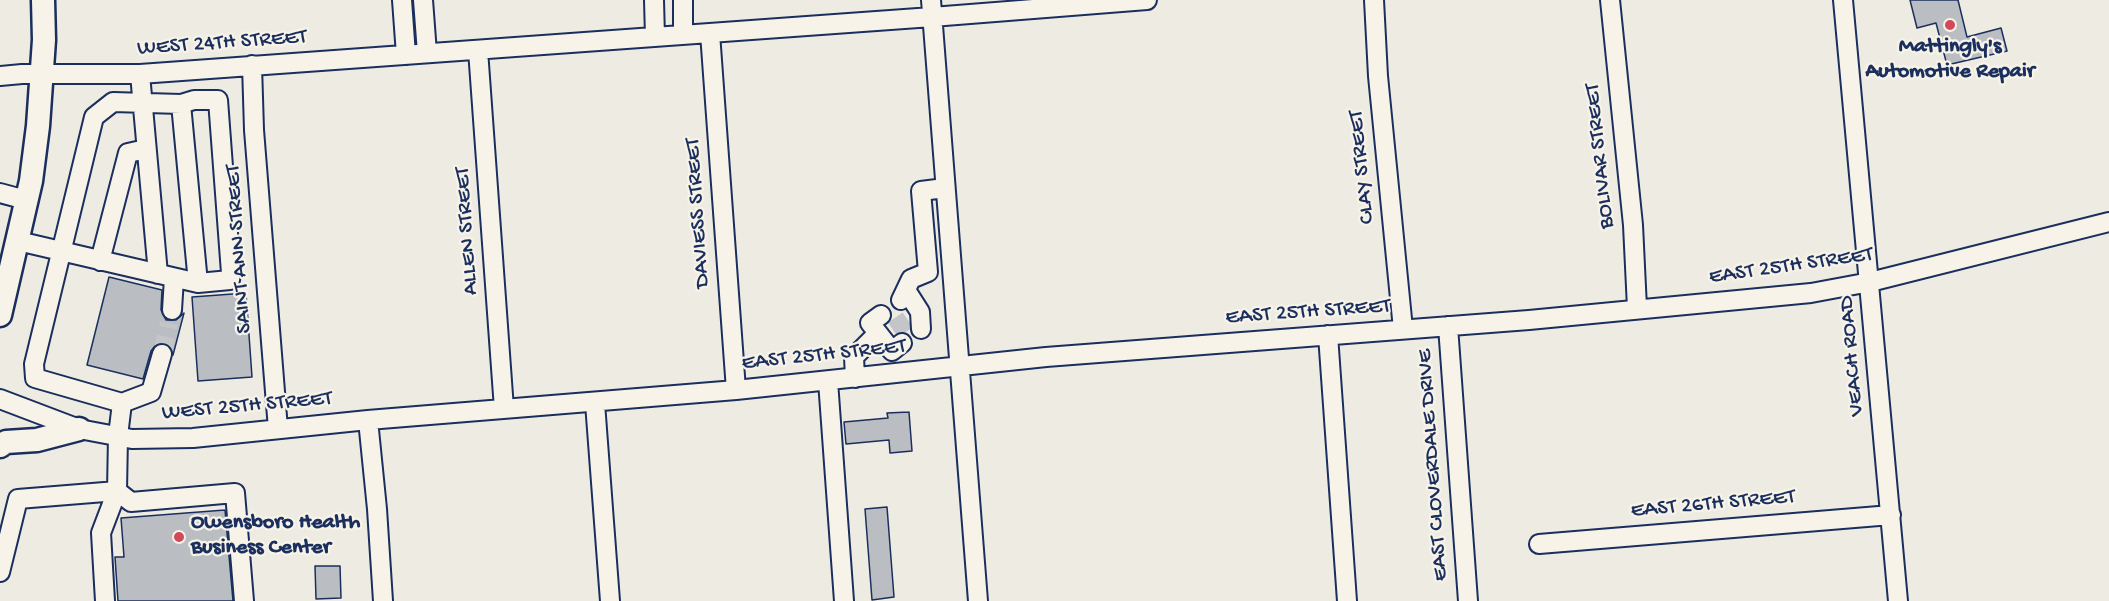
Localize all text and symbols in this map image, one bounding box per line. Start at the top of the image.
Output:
marker: Mattingly's Automotive Repair [1943,18,1957,32]
street label: WEST 24TH STREET [136,25,308,63]
place label: Mattingly's Automotive Repair [1865,35,2035,86]
street label: BOLIVAR STREET [1580,82,1622,230]
street label: CLAY STREET [1344,109,1382,225]
street label: DAVIESS STREET [681,137,717,289]
street label: SAINT ANN STREET [221,164,259,334]
street label: ALLEN STREET [450,166,486,296]
street label: EAST 25TH STREET [1707,242,1875,292]
street label: EAST 25TH STREET [1225,294,1391,332]
street label: VEACH ROAD [1835,295,1871,417]
street label: EAST 25TH STREET [740,334,908,378]
street label: EAST CLOVERDALE DRIVE [1413,348,1455,582]
street label: WEST 25TH STREET [161,386,333,428]
street label: EAST 26TH STREET [1630,485,1796,525]
place label: Owensboro Health Business Center [191,511,360,562]
marker: Owensboro Health Business Center [172,530,186,544]

